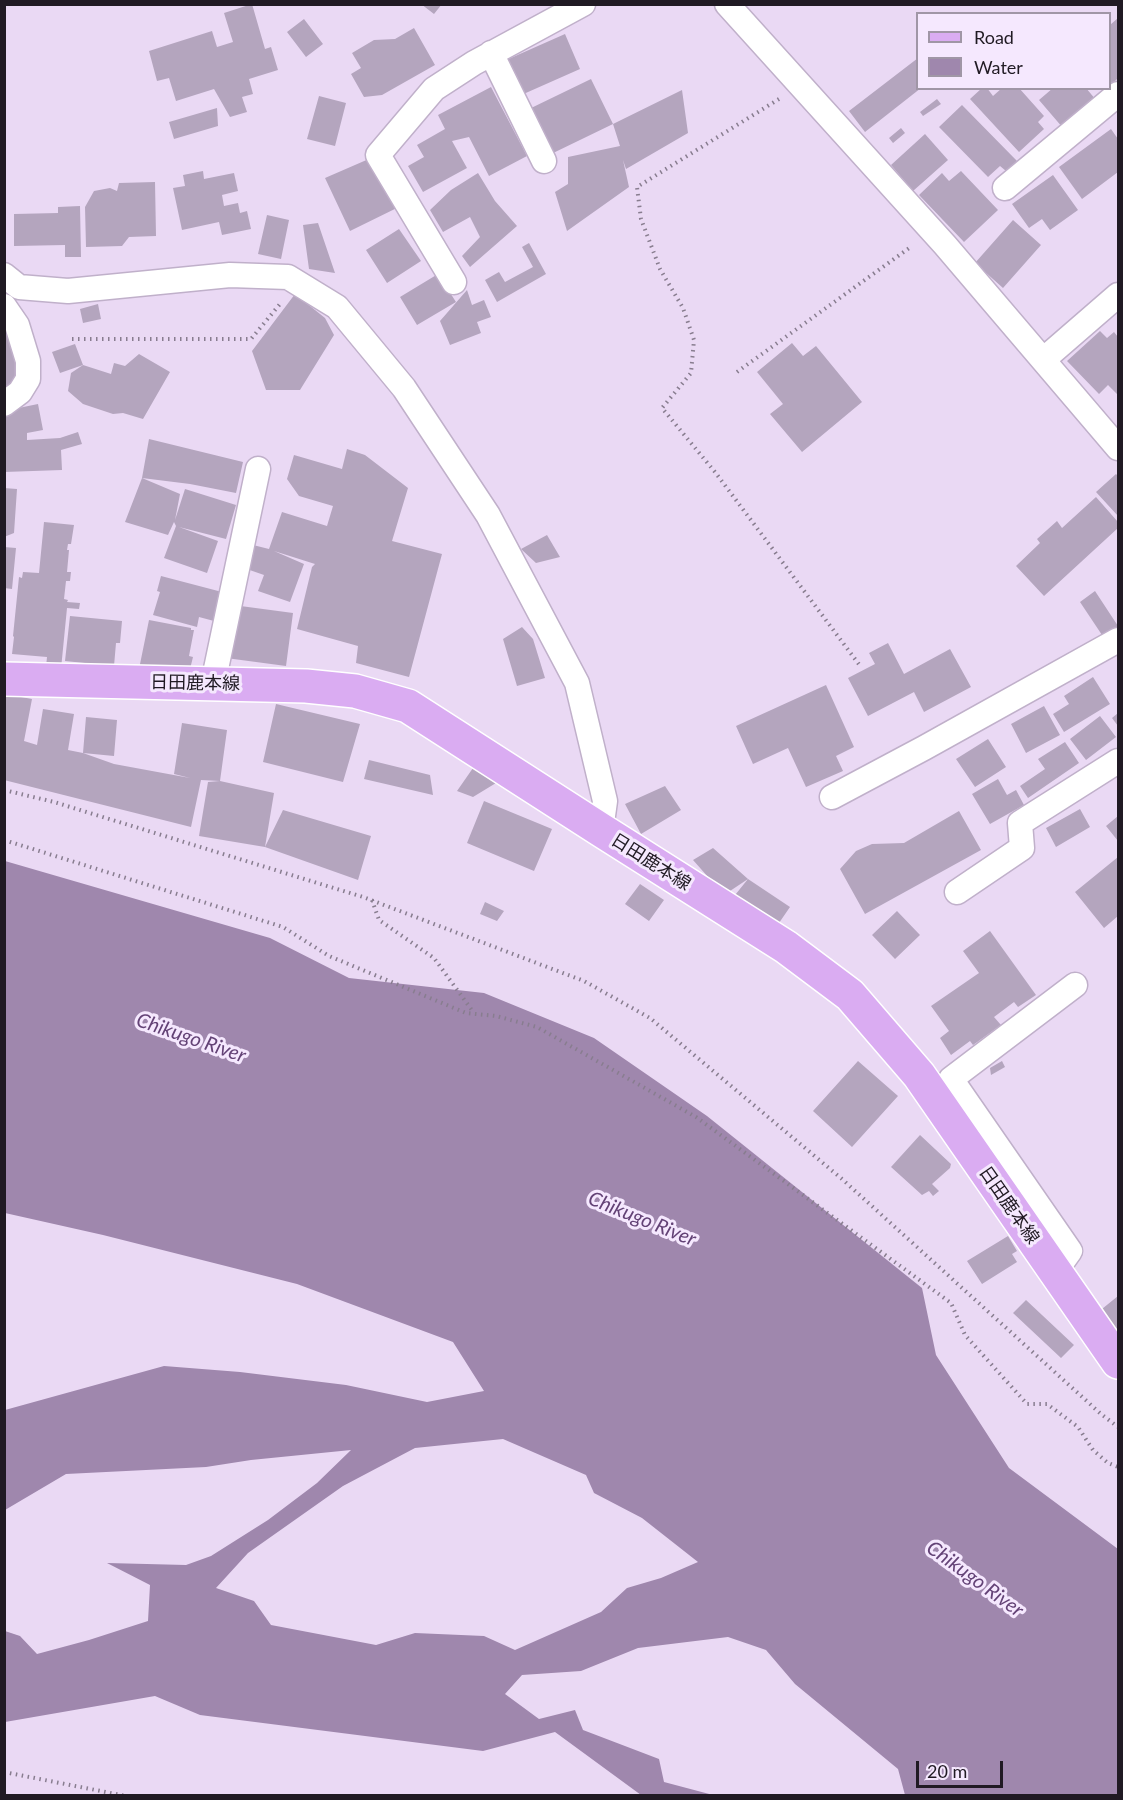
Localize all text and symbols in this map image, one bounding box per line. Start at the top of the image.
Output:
legend [916,12,1111,90]
text: Road [974,26,1014,48]
text: Water [974,56,1023,78]
street label: 日田鹿本線 [150,671,240,695]
street label: 日田鹿本線 [607,829,695,895]
water label: Chikugo River [133,1008,249,1068]
street label: 日田鹿本線 [974,1162,1044,1248]
water label: Chikugo River [585,1186,699,1252]
water label: Chikugo River [922,1536,1028,1622]
scale bar [919,1749,1006,1787]
text: 20 m [927,1760,967,1782]

